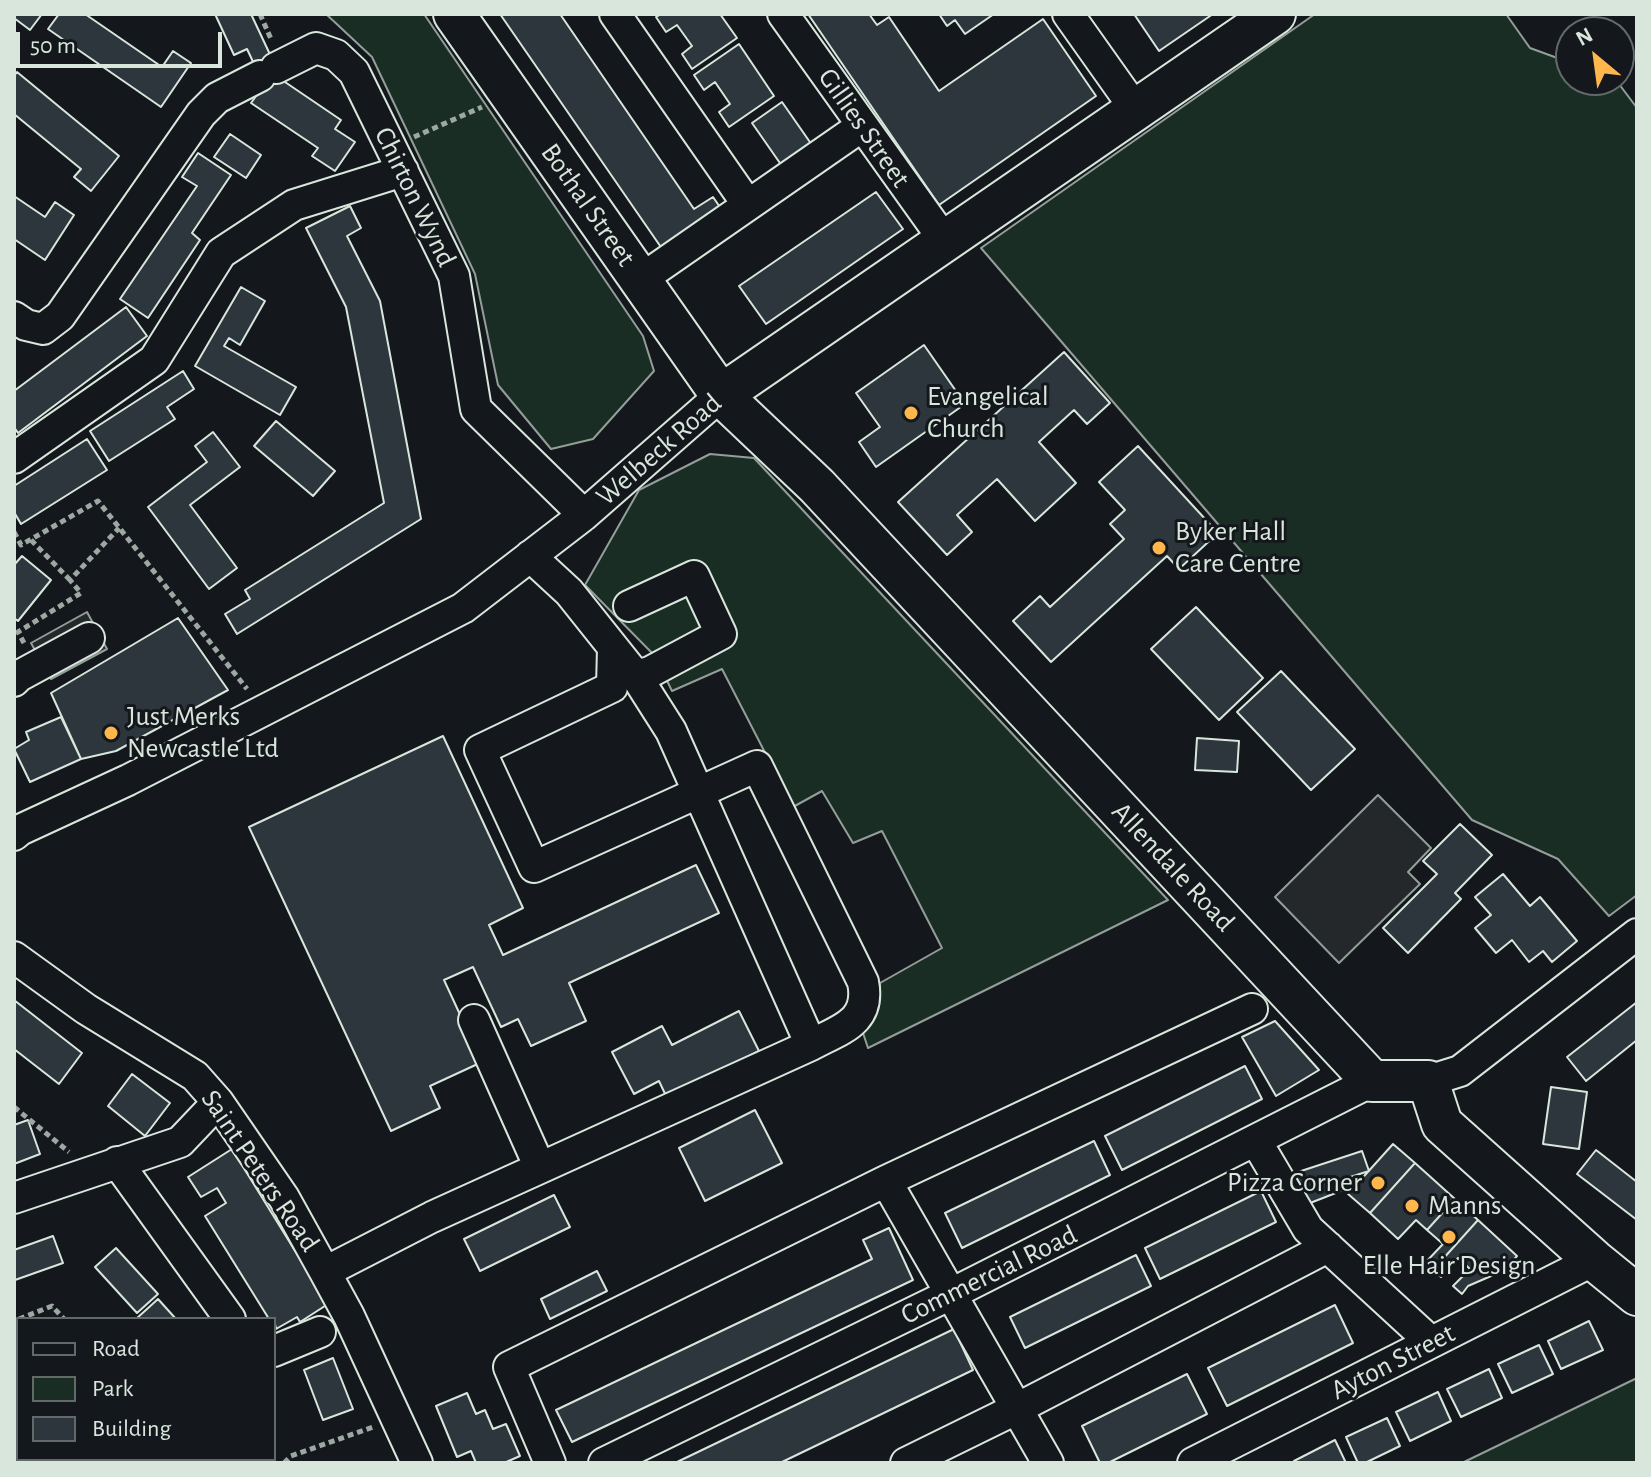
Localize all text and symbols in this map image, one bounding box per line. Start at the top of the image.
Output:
scale bar [20,16,226,66]
north arrow [1555,16,1635,96]
text: N [1572,23,1596,50]
text: 50 m [30,34,76,58]
street label: Gillies Street [811,62,917,194]
street label: Chirton Wynd [367,122,463,272]
street label: Bothal Street [533,137,643,273]
place label: Evangelical Church [927,380,1049,446]
street label: Welbeck Road [590,387,728,513]
marker: Evangelical Church [902,404,920,422]
place label: Byker Hall Care Centre [1175,515,1301,581]
marker: Byker Hall Care Centre [1150,539,1168,557]
place label: Just Merks Newcastle Ltd [127,700,279,766]
marker: Just Merks Newcastle Ltd [102,724,120,742]
street label: Allendale Road [1104,795,1242,939]
street label: Saint Peters Road [194,1084,326,1258]
place label: Pizza Corner [1227,1166,1362,1200]
marker: Pizza Corner [1369,1174,1387,1192]
place label: Manns [1428,1189,1501,1223]
marker: Manns [1403,1197,1421,1215]
street label: Commercial Road [896,1218,1082,1332]
marker: Elle Hair Design [1440,1228,1458,1246]
place label: Elle Hair Design [1362,1249,1536,1283]
street label: Ayton Street [1325,1316,1461,1408]
legend [16,1317,276,1461]
text: Road [92,1337,140,1361]
text: Park [92,1377,133,1401]
text: Building [92,1417,171,1441]

